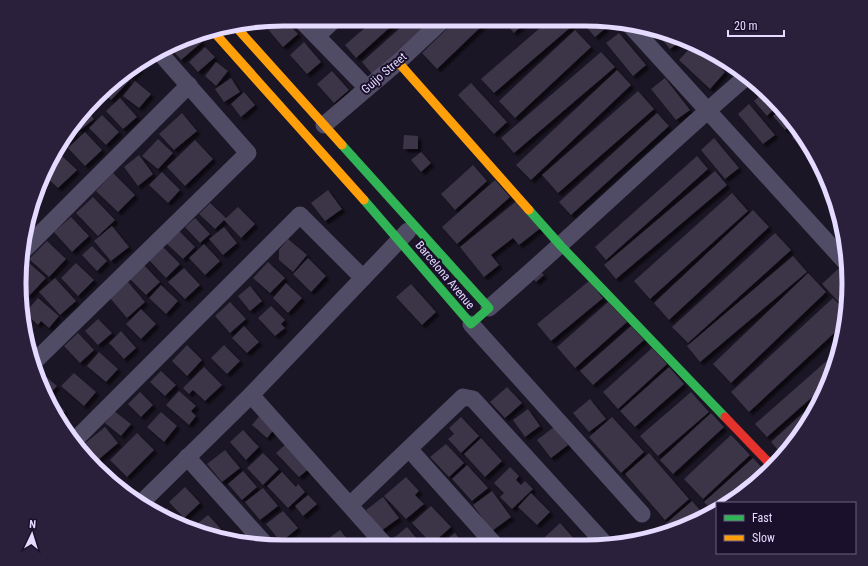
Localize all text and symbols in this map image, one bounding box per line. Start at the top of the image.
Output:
scale bar [728,12,784,38]
text: 20 m [734,19,758,33]
street label: Guijo Street [359,49,410,96]
street label: Barcelona Avenue [412,238,478,312]
legend [716,502,856,554]
text: Fast [752,511,773,525]
north arrow [12,514,52,554]
text: N [29,518,37,531]
text: Slow [752,531,775,545]

